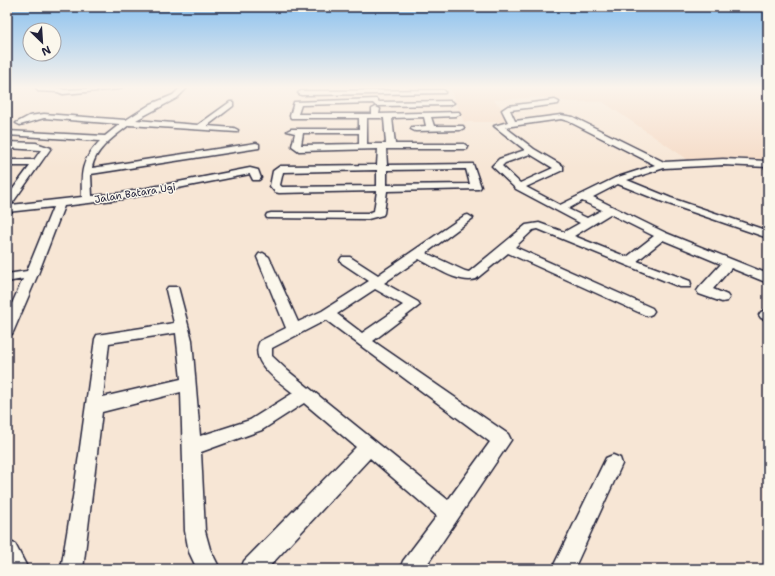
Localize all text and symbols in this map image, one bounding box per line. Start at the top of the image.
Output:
north arrow [22,22,62,62]
text: N [39,42,53,59]
street label: Jalan Batara Ugi [93,180,177,206]

